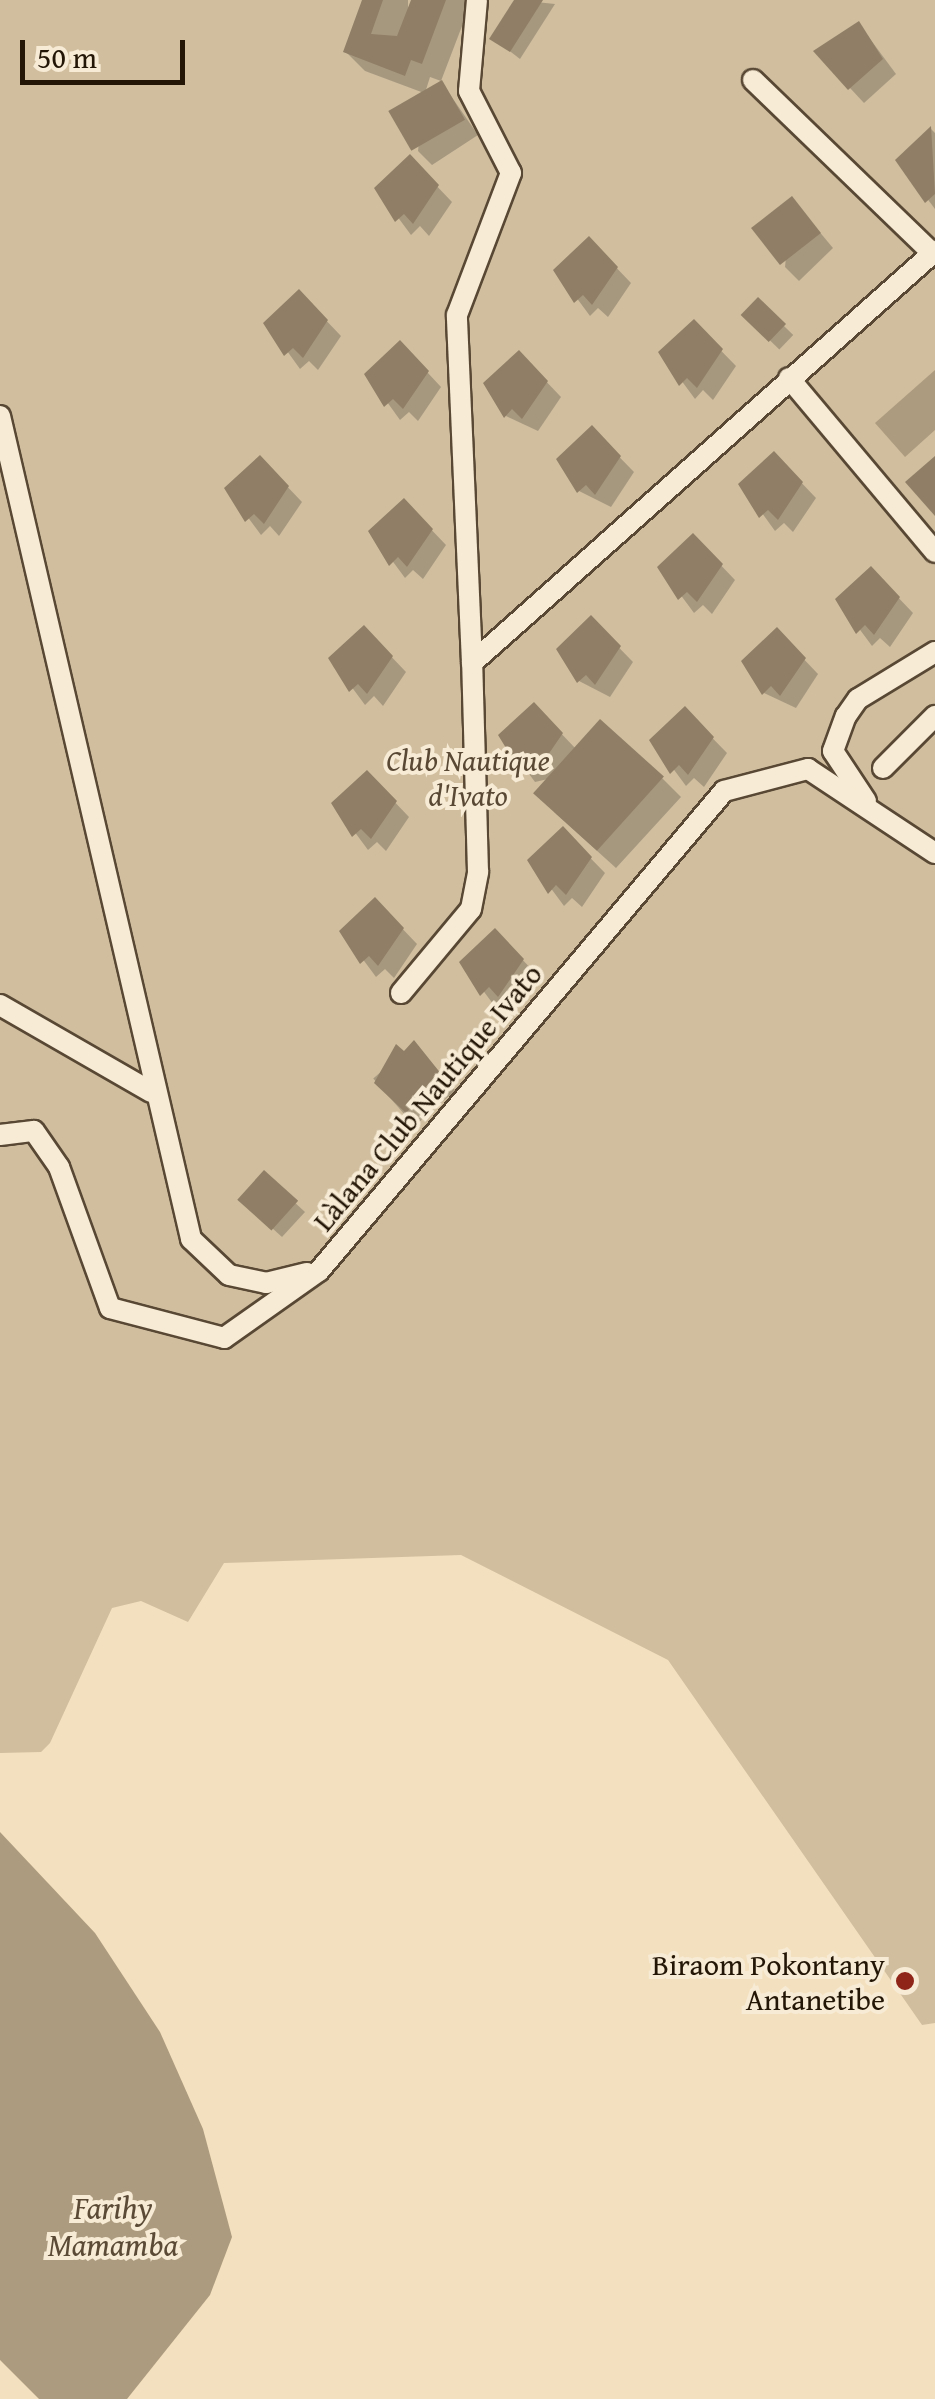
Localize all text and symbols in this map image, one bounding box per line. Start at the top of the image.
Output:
scale bar [25,20,190,82]
text: 50 m [37,35,97,79]
park label: Club Nautique d'Ivato [386,742,550,812]
street label: Làlana Club Nautique Ivato [305,956,549,1238]
place label: Biraom Pokontany Antanetibe [652,1946,885,2016]
marker: Biraom Pokontany Antanetibe [894,1970,916,1992]
water label: Farihy Mamamba [48,2190,178,2265]

